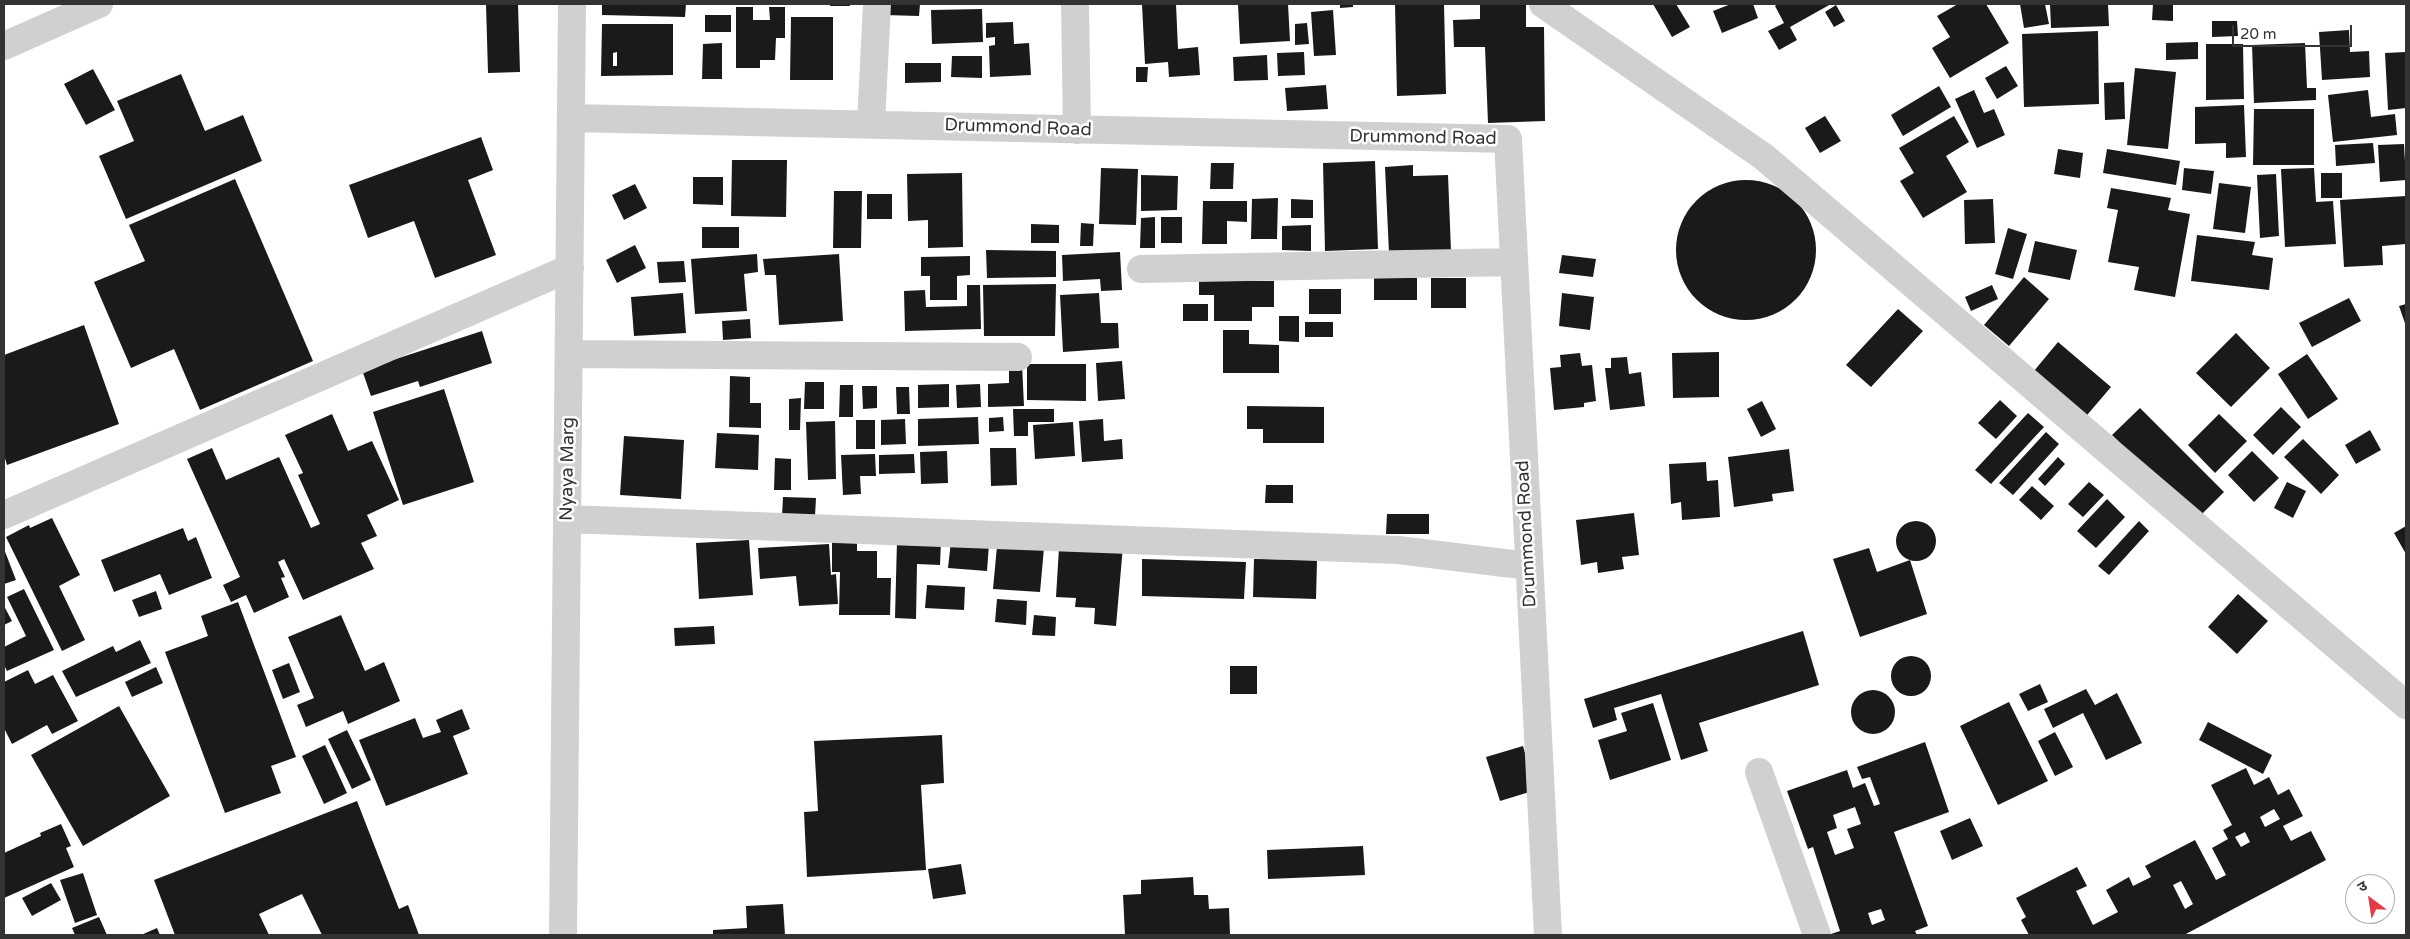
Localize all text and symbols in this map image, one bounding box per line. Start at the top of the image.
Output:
scale bar [2235,15,2355,47]
text: 20 m [2240,25,2277,43]
street label: Drummond Road [944,115,1092,141]
street label: Drummond Road [1349,126,1497,150]
street label: Nyaya Marg [556,417,580,521]
street label: Drummond Road [1512,460,1542,608]
north arrow [2345,874,2395,924]
text: उ [2355,877,2370,896]

